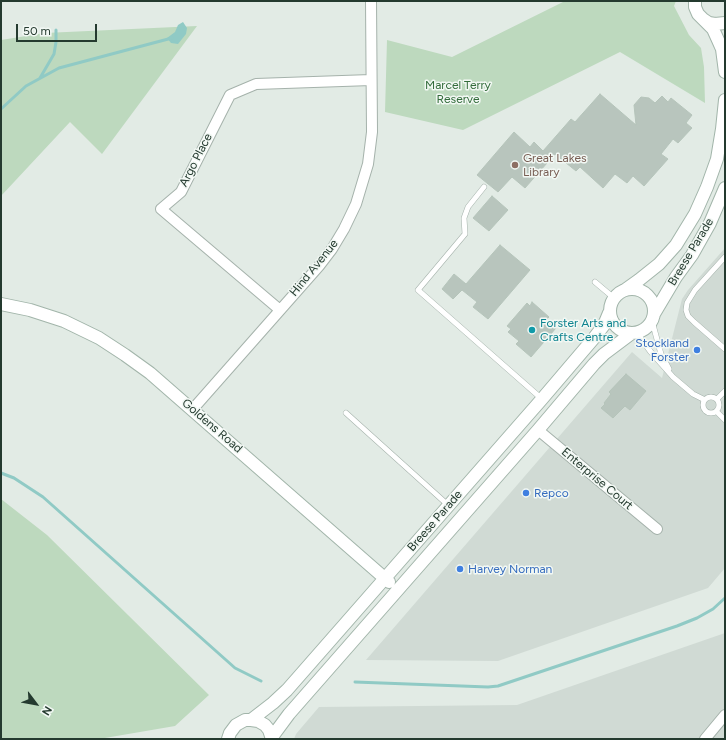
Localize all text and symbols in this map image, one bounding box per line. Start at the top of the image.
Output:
scale bar [18,16,99,42]
text: 50 m [23,24,51,38]
park label: Marcel Terry Reserve [425,78,491,106]
street label: Argo Place [176,131,216,189]
place label: Great Lakes Library [523,151,587,179]
marker: Great Lakes Library [510,160,520,170]
street label: Breese Parade [665,216,717,288]
street label: Hind Avenue [287,237,341,299]
place label: Forster Arts and Crafts Centre [540,316,626,344]
marker: Forster Arts and Crafts Centre [527,325,537,335]
place label: Stockland Forster [635,336,689,364]
marker: Stockland Forster [692,345,702,355]
street label: Goldens Road [179,396,245,456]
street label: Enterprise Court [558,445,636,513]
place label: Repco [534,486,569,500]
street label: Breese Parade [405,487,465,555]
marker: Repco [521,488,531,498]
place label: Harvey Norman [468,562,552,576]
marker: Harvey Norman [455,564,465,574]
north arrow [16,684,56,724]
text: N [39,704,54,718]

